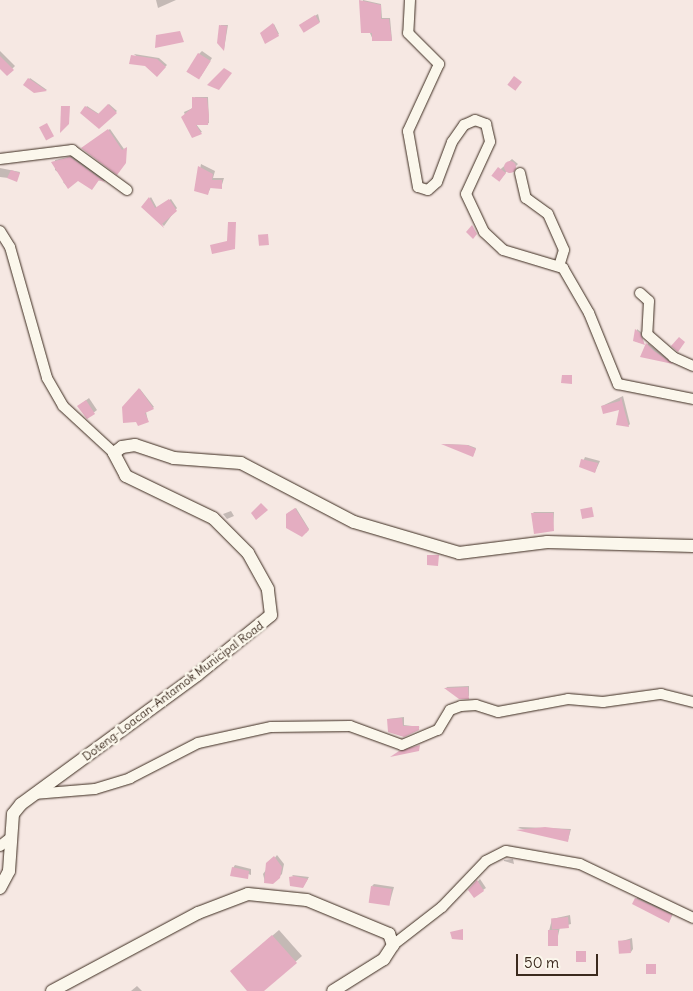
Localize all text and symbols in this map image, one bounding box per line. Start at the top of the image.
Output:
street label: Doteng-Loacan-Antamok Municipal Road [80,618,266,764]
scale bar [518,944,600,976]
text: 50 m [524,953,559,972]

